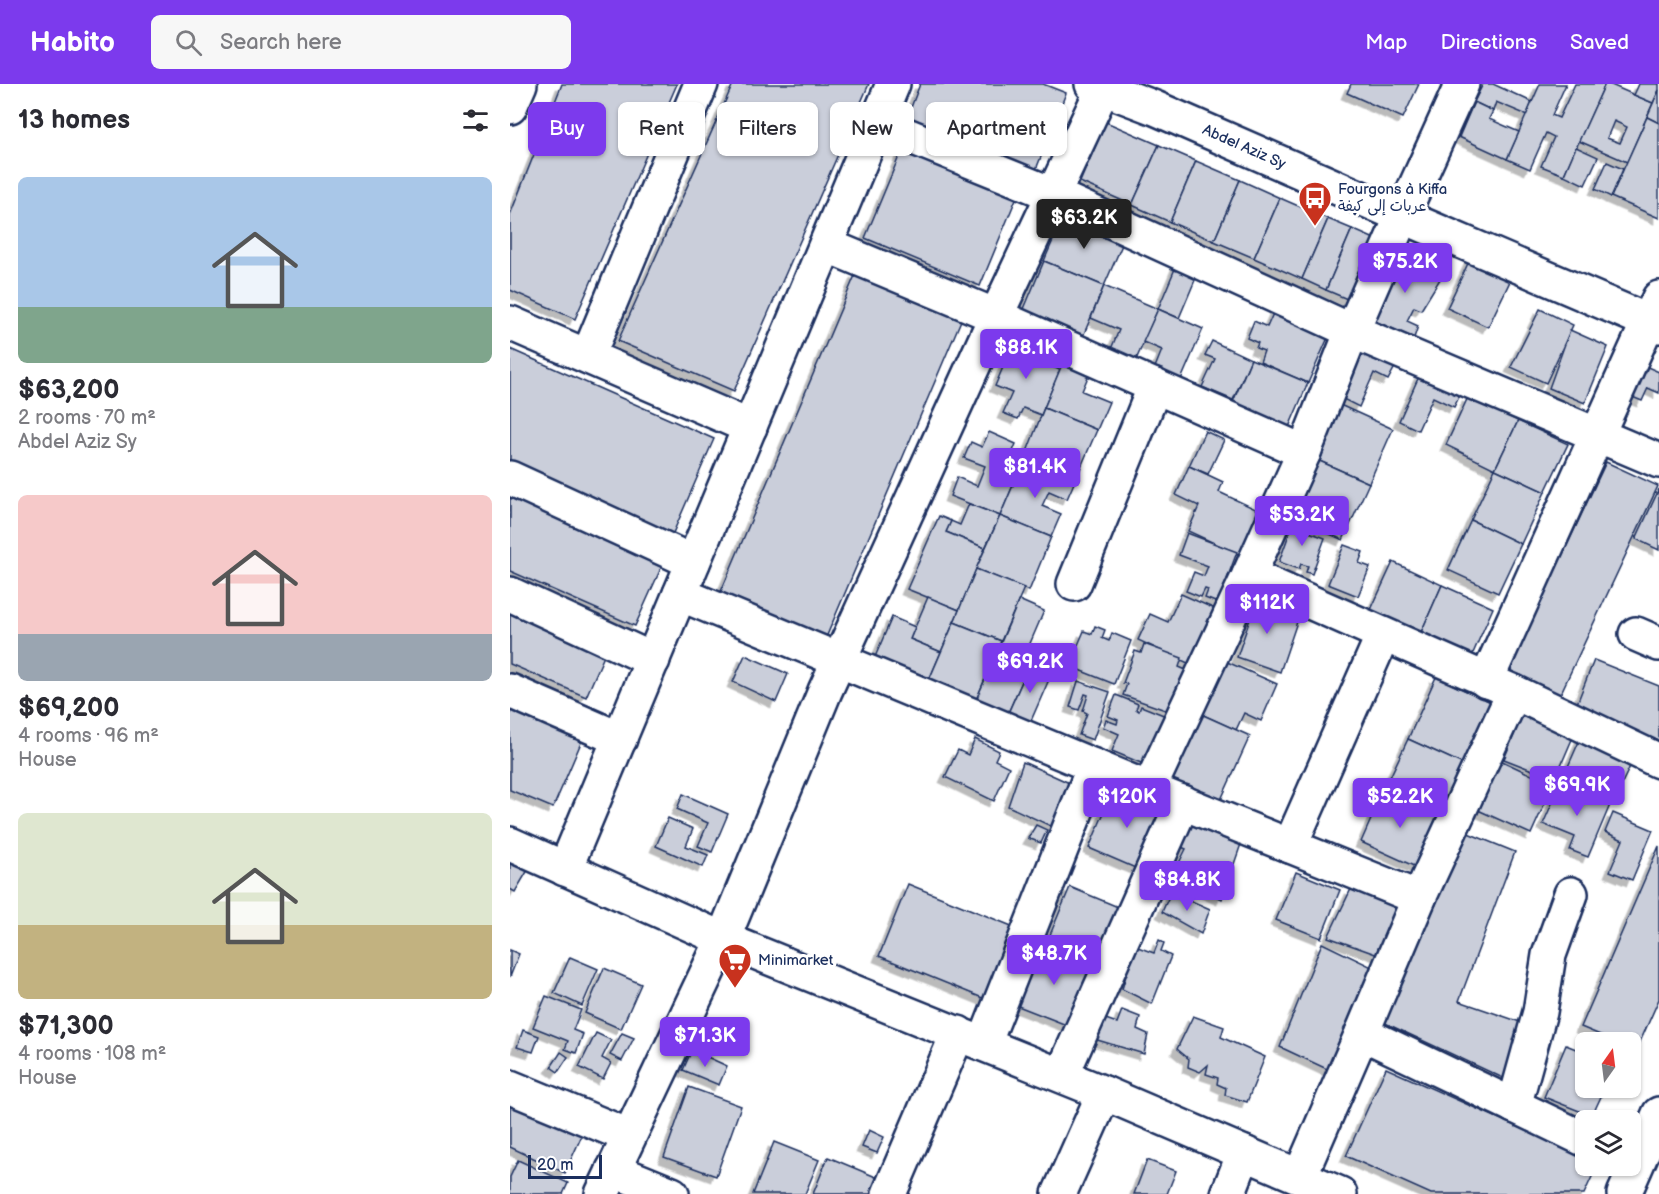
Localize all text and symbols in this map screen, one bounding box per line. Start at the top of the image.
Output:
search box [151,15,571,69]
text: Habito [30,26,115,59]
icon: search [172,26,205,59]
text: Search here [220,29,342,56]
text: Map [1365,30,1408,55]
text: Directions [1441,30,1537,55]
text: Saved [1570,30,1629,55]
chip: Buy [528,102,606,156]
chip: Rent [618,102,705,156]
chip: Filters [717,102,818,156]
chip: New [830,102,914,156]
chip: Apartment [926,102,1067,156]
icon: filters [459,104,492,137]
text: 13 homes [18,105,130,136]
street label: Abdel Aziz Sy [1199,120,1289,174]
bus stop icon: Fourgons à Kiffa عربات إلى كيفة [1297,180,1333,227]
place label: Fourgons à Kiffa عربات إلى كيفة [1338,180,1447,216]
pin: $63.2K [1035,199,1133,250]
text: $63.2K [1051,206,1117,230]
icon: home [201,216,309,324]
pin: $75.2K [1356,243,1454,294]
text: $75.2K [1372,250,1438,274]
pin: $88.1K [977,329,1075,380]
text: $88.1K [994,336,1058,360]
text: $63,200 [18,375,119,406]
text: 2 rooms · 70 m² [18,406,156,430]
text: Abdel Aziz Sy [18,430,137,454]
pin: $81.4K [986,448,1084,499]
text: $81.4K [1003,455,1067,479]
pin: $53.2K [1253,496,1351,547]
text: $53.2K [1269,503,1335,527]
icon: home [201,534,309,642]
pin: $112K [1225,584,1309,635]
text: $112K [1239,591,1295,615]
pin: $69.2K [981,643,1079,694]
text: $69.2K [997,650,1064,674]
text: $69,200 [18,693,119,724]
text: 4 rooms · 96 m² [18,724,159,748]
text: House [18,748,77,772]
pin: $69.9K [1528,766,1626,817]
text: $69.9K [1544,773,1610,797]
pin: $120K [1085,778,1169,829]
pin: $52.2K [1351,778,1449,829]
text: $120K [1097,785,1157,809]
text: $52.2K [1367,785,1433,809]
icon: home [201,852,309,960]
pin: $84.8K [1138,861,1236,912]
text: $84.8K [1154,868,1221,892]
pin: $48.7K [1005,935,1103,986]
supermarket icon: Minimarket [717,942,753,989]
text: $48.7K [1021,942,1087,966]
place label: Minimarket [758,951,834,970]
text: $71,300 [18,1011,114,1042]
pin: $71.3K [656,1017,754,1068]
text: $71.3K [674,1024,736,1048]
north arrow [1575,1032,1641,1098]
map controls [1575,1032,1641,1176]
text: 4 rooms · 108 m² [18,1042,166,1066]
text: House [18,1066,77,1090]
button: layers [1575,1110,1641,1176]
scale bar [528,1152,602,1180]
text: 20 m [537,1156,573,1175]

